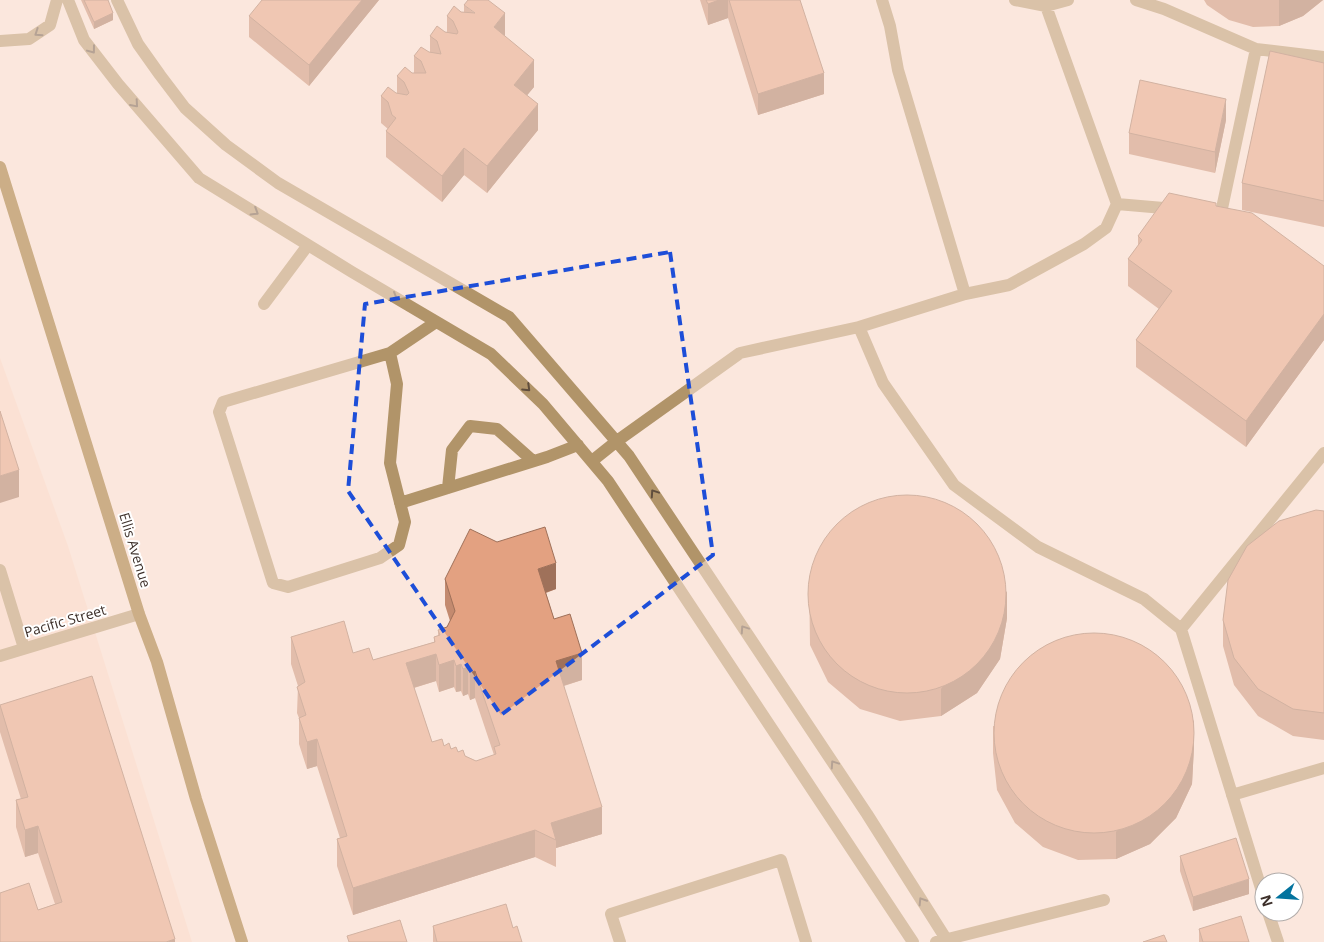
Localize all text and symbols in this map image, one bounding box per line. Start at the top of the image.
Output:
one-way arrow [34,27,44,36]
one-way arrow [86,44,95,54]
one-way arrow [130,99,139,108]
one-way arrow [249,206,258,215]
one-way arrow [388,290,397,300]
one-way arrow [521,382,530,391]
one-way arrow [651,490,660,499]
street label: Ellis Avenue [115,510,156,590]
street label: Pacific Street [22,600,108,641]
one-way arrow [741,625,750,634]
one-way arrow [831,760,840,770]
north arrow [1254,872,1304,922]
text: N [1255,893,1277,909]
one-way arrow [918,897,928,906]

